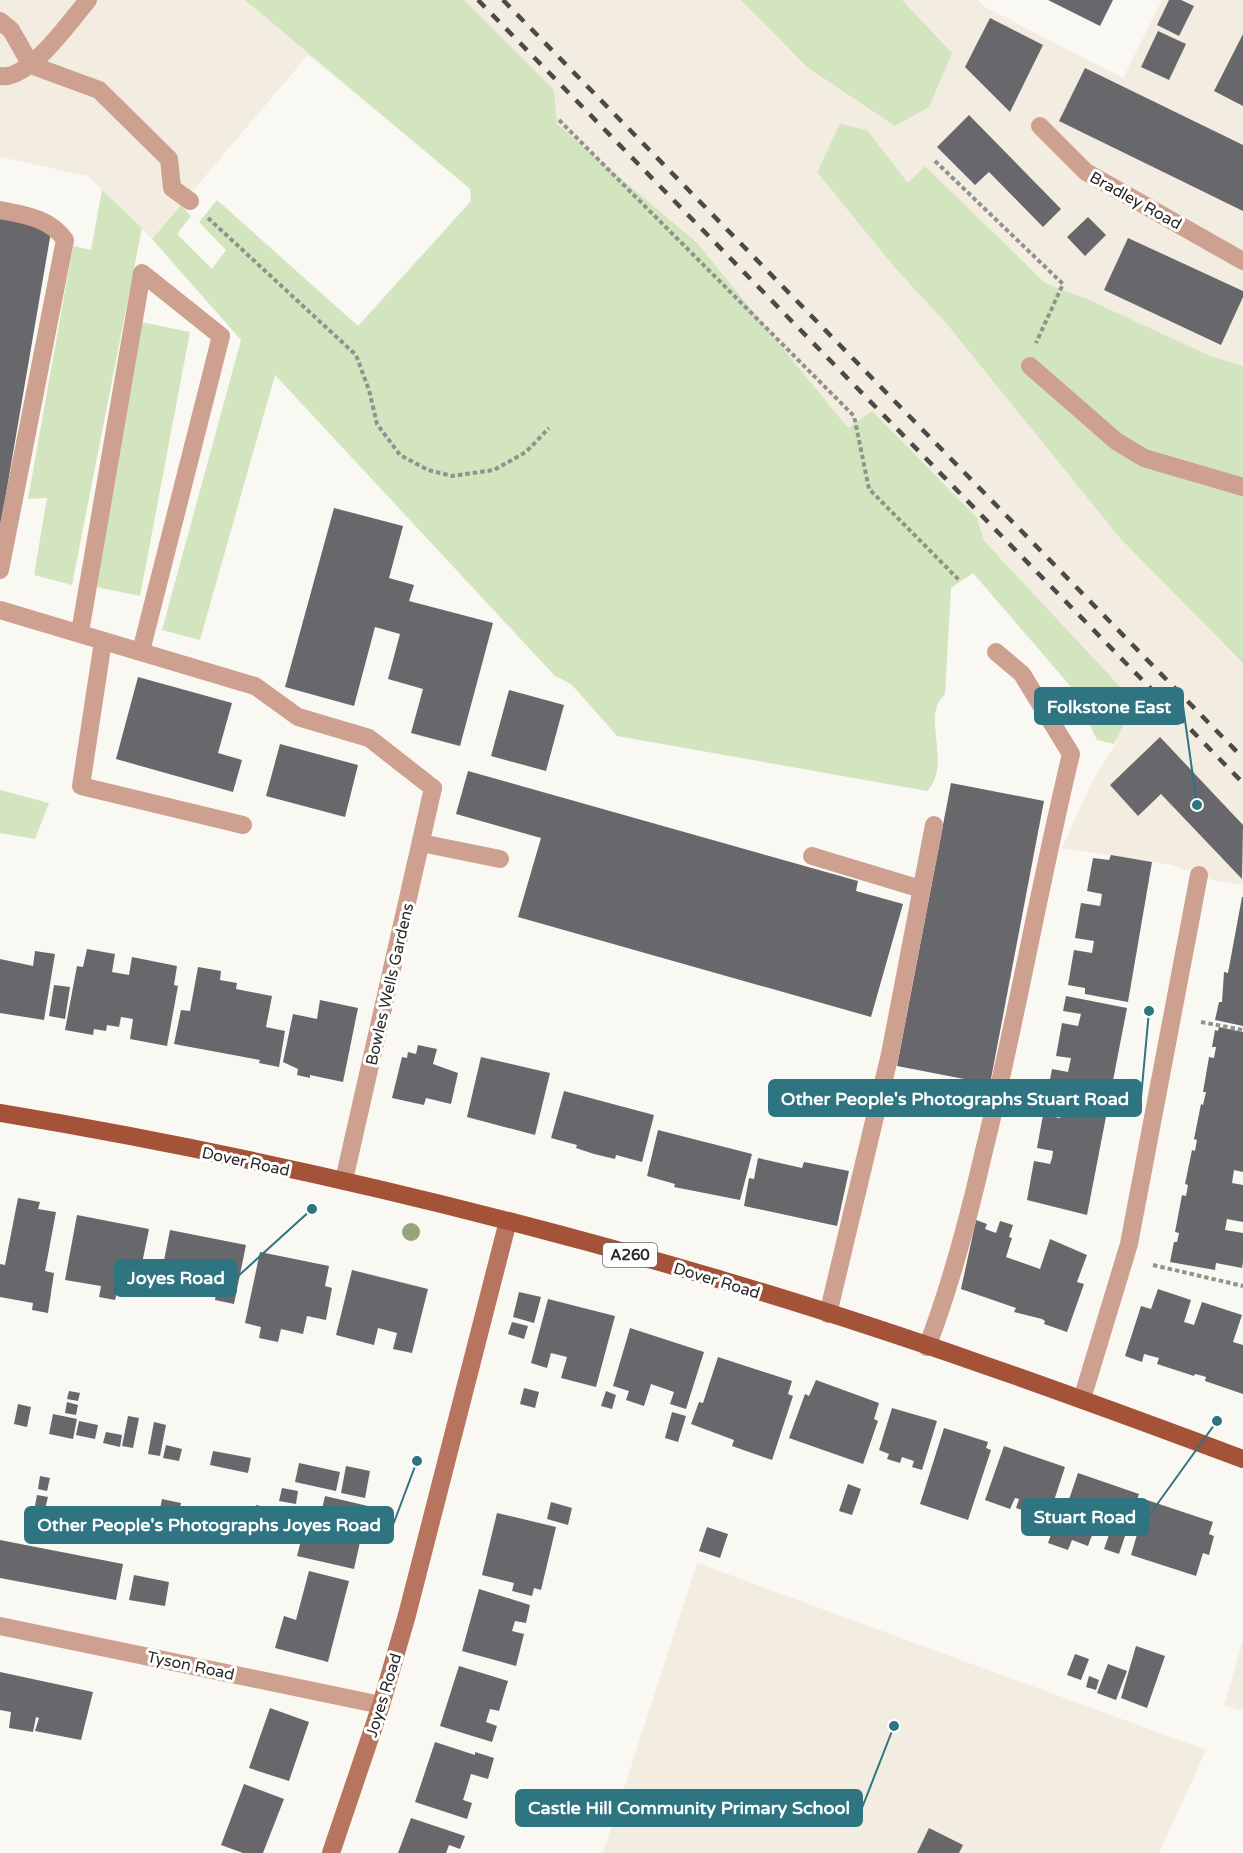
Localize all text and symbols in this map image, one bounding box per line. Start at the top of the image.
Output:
street label: Bradley Road [1086,167,1185,234]
callout: Folkstone East [1035,688,1183,724]
text: Folkstone East [1047,696,1171,718]
street label: Bowles Wells Gardens [362,901,418,1067]
callout: Other People's Photographs Stuart Road [769,1080,1141,1116]
text: Other People's Photographs Stuart Road [781,1088,1129,1110]
street label: Dover Road [200,1143,292,1181]
road number: A260 [603,1243,657,1267]
street label: Dover Road [671,1258,762,1304]
callout: Joyes Road [115,1260,236,1296]
text: Joyes Road [126,1267,225,1289]
callout: Stuart Road [1022,1499,1148,1535]
text: Stuart Road [1034,1506,1136,1528]
callout: Other People's Photographs Joyes Road [25,1507,393,1543]
text: Other People's Photographs Joyes Road [37,1514,381,1536]
street label: Tyson Road [145,1647,236,1685]
street label: Joyes Road [362,1651,406,1740]
callout: Castle Hill Community Primary School [516,1790,862,1826]
text: Castle Hill Community Primary School [528,1797,850,1819]

